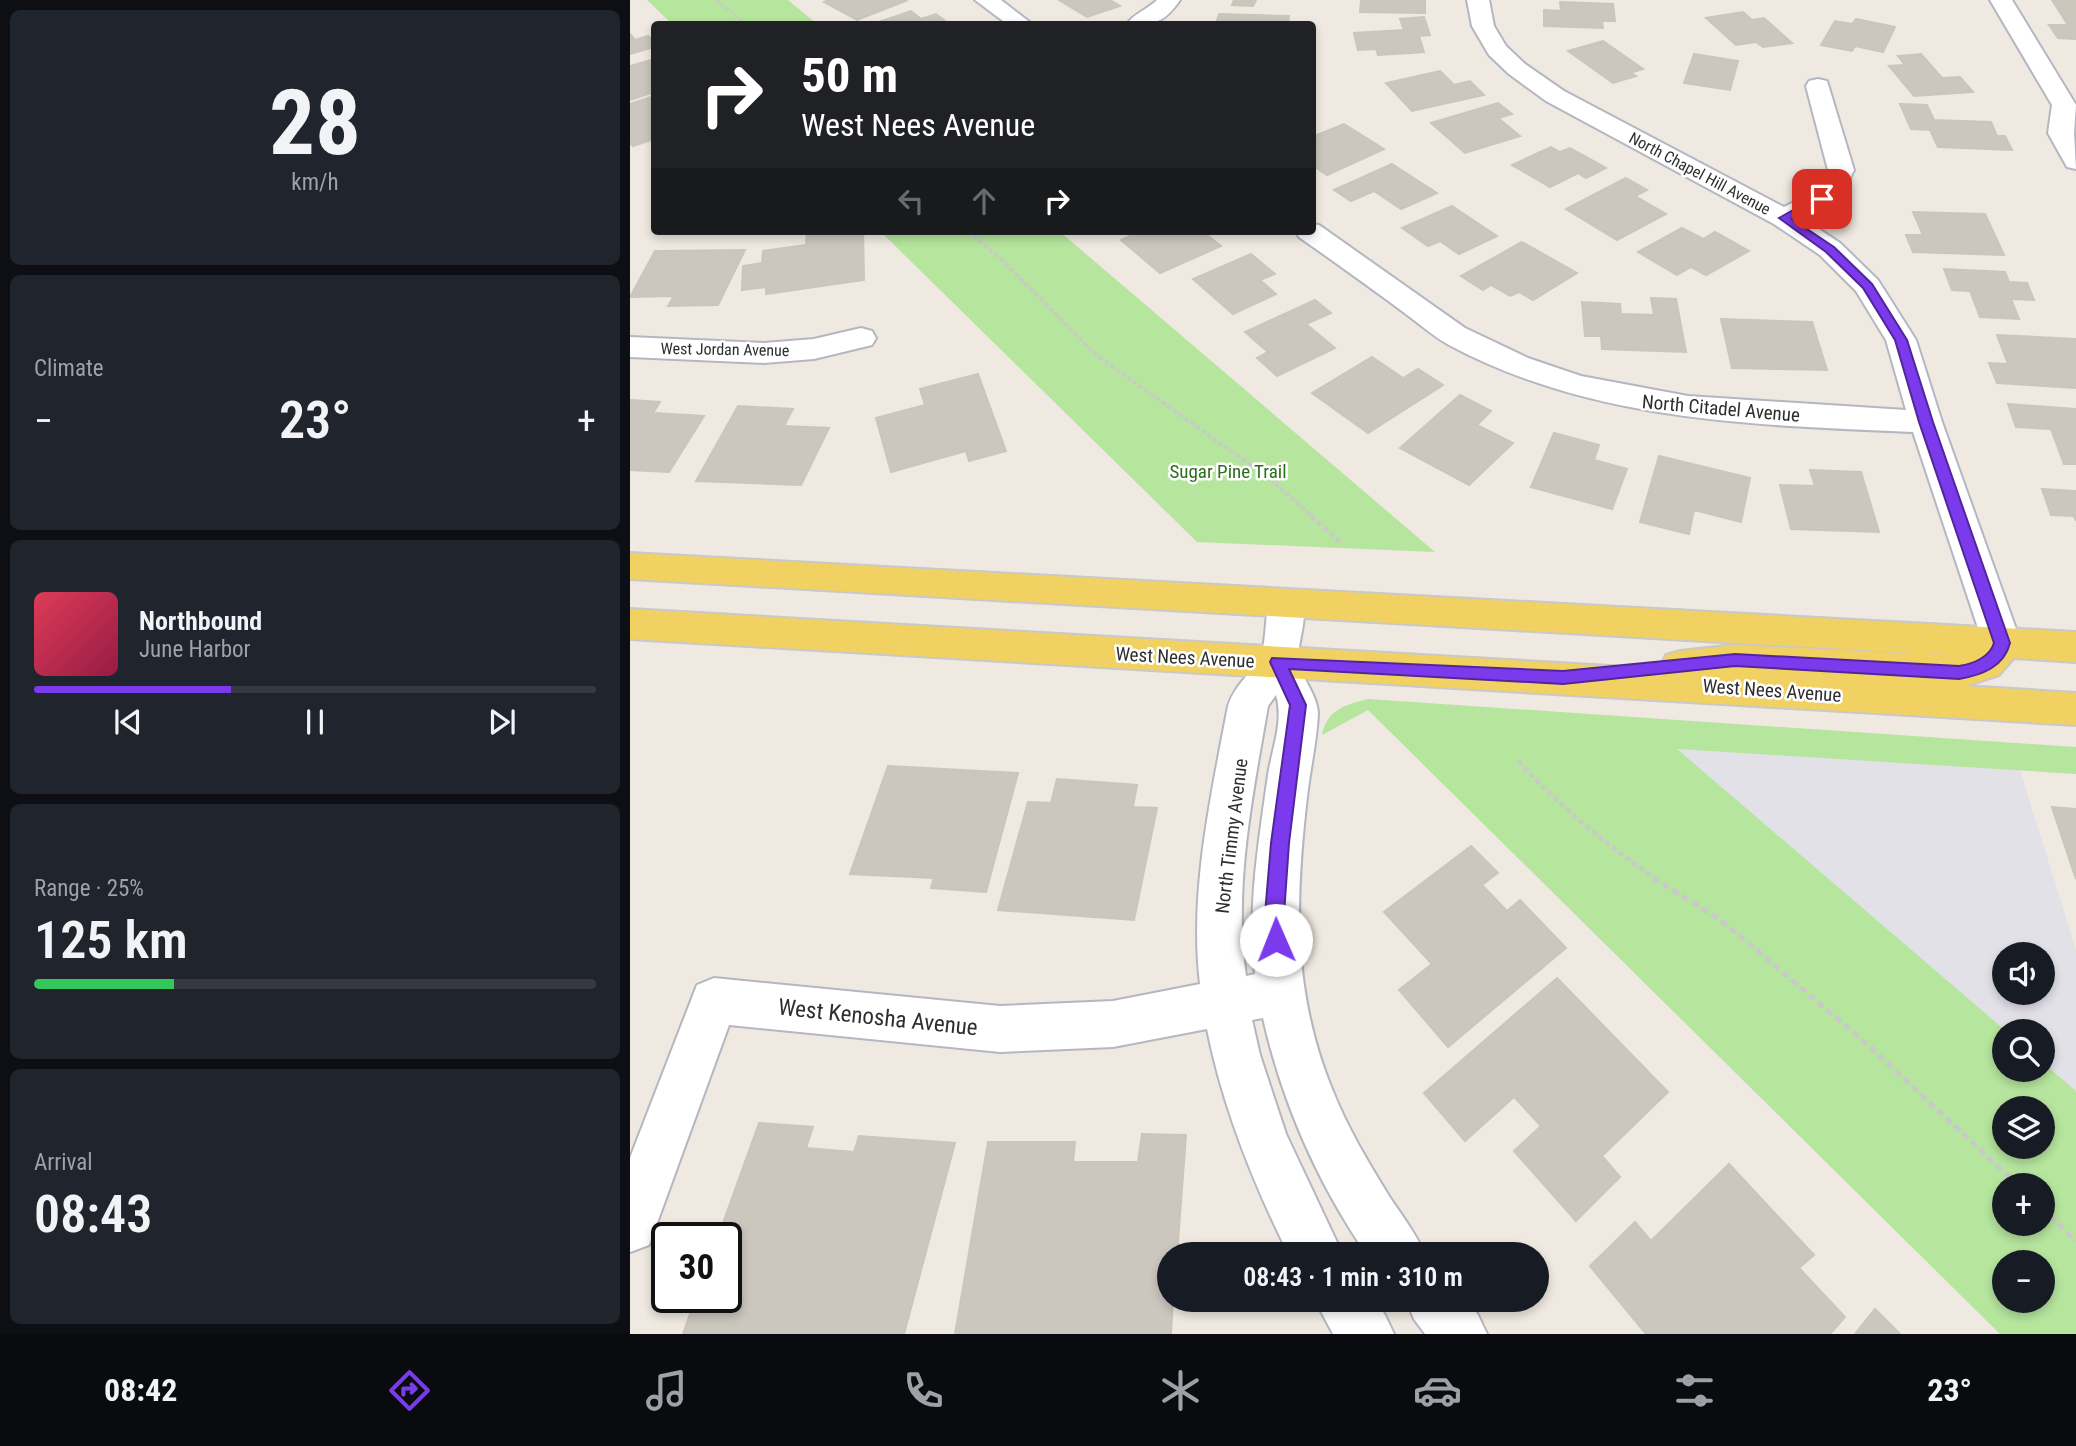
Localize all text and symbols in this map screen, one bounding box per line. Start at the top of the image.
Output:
text: 50 m [801,47,898,104]
icon: right [686,49,777,140]
text: 28 [269,70,361,176]
text: West Nees Avenue [801,106,1035,144]
street label: North Chapel Hill Avenue [1626,128,1774,219]
text: km/h [291,169,339,196]
pin [1792,169,1852,229]
icon: arrive [1803,180,1841,218]
icon: left [892,182,930,220]
icon: ahead [965,182,1003,220]
icon: right [1038,182,1076,220]
street label: West Jordan Avenue [660,339,790,360]
text: Climate [34,355,104,382]
text: 23° [279,390,351,451]
street label: North Citadel Avenue [1641,390,1801,427]
text: − [34,399,53,443]
text: + [577,399,596,443]
park label: Sugar Pine Trail [1169,460,1287,483]
text: Northbound [139,606,262,636]
text: June Harbor [139,636,251,663]
street label: West Nees Avenue [1115,642,1255,673]
street label: West Nees Avenue [1702,674,1842,707]
icon: previous [109,703,147,741]
icon: pause [296,703,334,741]
icon: next [483,703,521,741]
street label: North Timmy Avenue [1211,757,1252,915]
text: Range · 25% [34,875,144,902]
position arrow [1239,903,1313,977]
text: 125 km [34,910,188,971]
map controls [1992,942,2055,1313]
button: sound [1992,942,2055,1005]
street label: West Kenosha Avenue [777,994,979,1041]
button: search [1992,1019,2055,1082]
button: layers [1992,1096,2055,1159]
text: Arrival [34,1149,93,1176]
button: + [1992,1173,2055,1236]
text: 08:43 [34,1184,152,1245]
speed limit sign: 30 [651,1222,742,1313]
button: − [1992,1250,2055,1313]
text: 08:43 · 1 min · 310 m [1243,1262,1463,1292]
icon: directions [385,1366,434,1415]
icon: music [642,1366,691,1415]
icon: phone [899,1366,948,1415]
icon: climate [1156,1366,1205,1415]
icon: car [1413,1366,1462,1415]
icon: filters [1670,1366,1719,1415]
text: 08:42 [104,1371,177,1409]
text: 23° [1927,1371,1972,1409]

